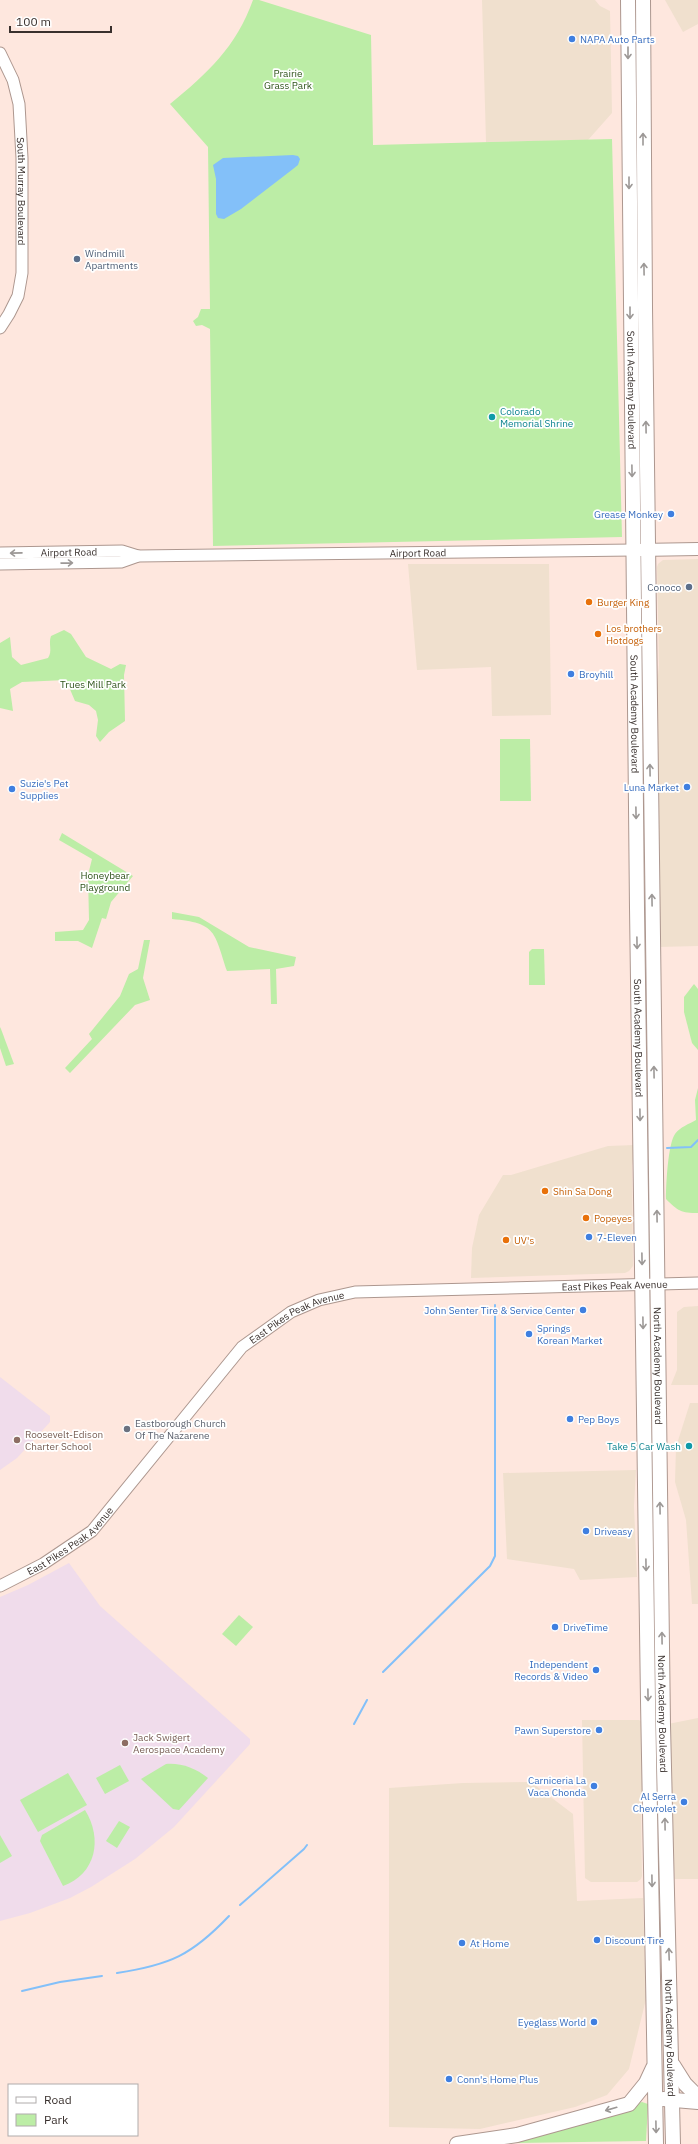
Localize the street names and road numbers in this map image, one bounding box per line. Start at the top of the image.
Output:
street label: South Murray Boulevard [14,137,28,245]
street label: South Academy Boulevard [624,331,638,449]
street label: Airport Road [41,545,97,559]
street label: Airport Road [390,546,446,560]
street label: South Academy Boulevard [627,655,642,773]
street label: South Academy Boulevard [631,979,646,1097]
street label: East Pikes Peak Avenue [561,1278,668,1294]
street label: East Pikes Peak Avenue [247,1288,346,1347]
street label: North Academy Boulevard [651,1307,665,1425]
street label: East Pikes Peak Avenue [25,1504,116,1578]
street label: North Academy Boulevard [655,1655,670,1773]
street label: North Academy Boulevard [662,1979,678,2097]

